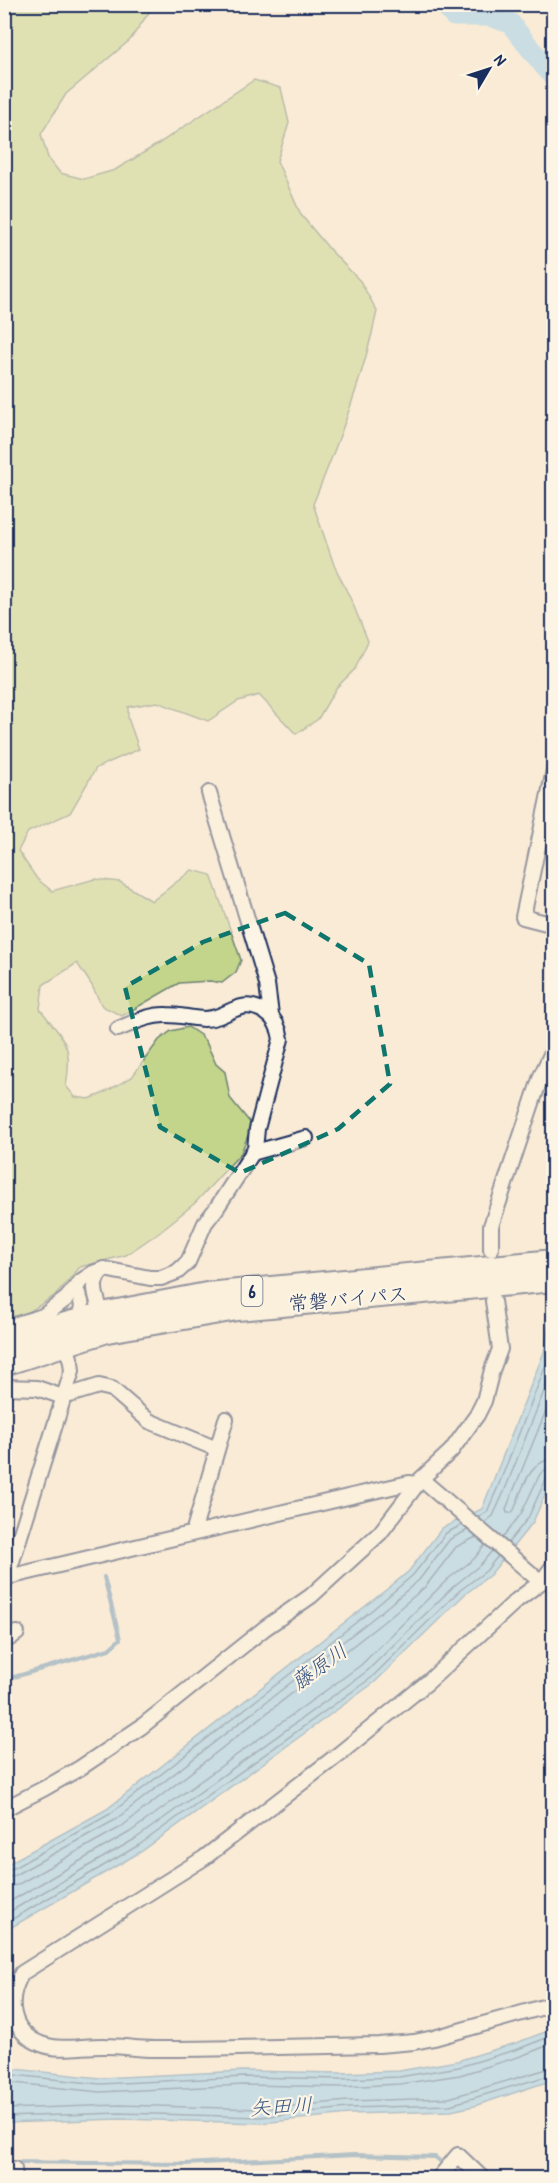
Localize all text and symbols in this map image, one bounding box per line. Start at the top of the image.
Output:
north arrow [459,39,519,99]
text: N [489,49,512,70]
road number: 6 [242,1276,262,1306]
street label: 常磐バイパス [287,1279,409,1317]
water label: 藤原川 [285,1636,353,1696]
water label: 矢田川 [249,2090,313,2122]

